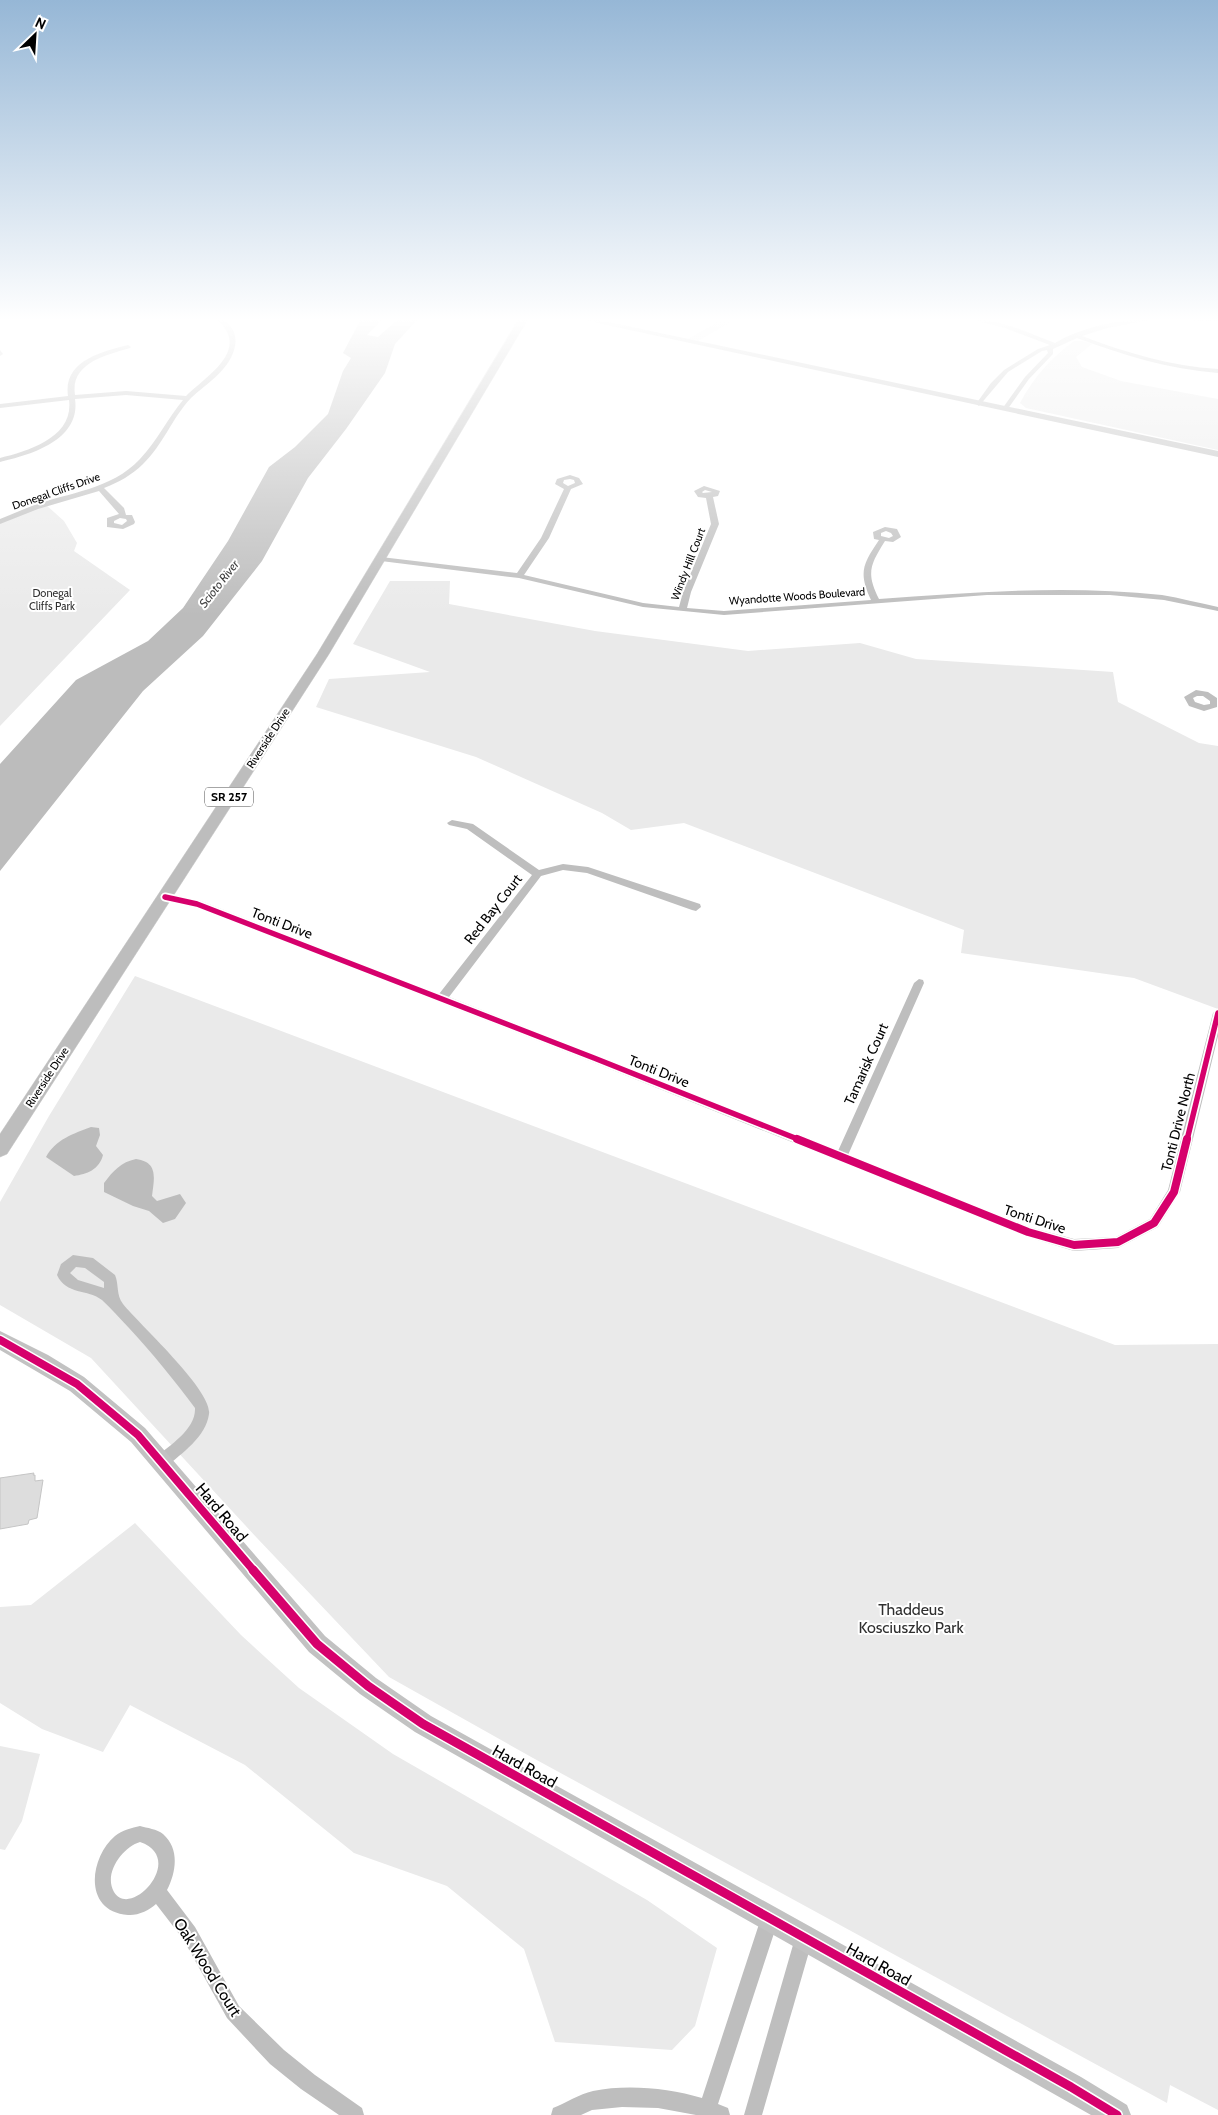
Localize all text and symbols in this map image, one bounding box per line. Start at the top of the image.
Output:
north arrow [10,10,60,60]
text: N [32,13,49,33]
street label: Donegal Cliffs Drive [10,469,102,513]
street label: Windy Hill Court [668,526,708,602]
water label: Scioto River [195,556,243,610]
street label: Wyandotte Woods Boulevard [728,584,866,608]
park label: Donegal Cliffs Park [29,586,75,613]
street label: Riverside Drive [243,705,293,771]
road number: SR 257 [205,788,253,806]
street label: Red Bay Court [460,870,526,948]
street label: Tonti Drive [249,903,315,943]
street label: Tamarisk Court [840,1020,892,1108]
street label: Riverside Drive [22,1044,72,1110]
street label: Tonti Drive [626,1051,692,1091]
street label: Tonti Drive North [1157,1071,1199,1173]
street label: Tonti Drive [1002,1201,1068,1237]
street label: Hard Road [192,1479,252,1546]
park label: Thaddeus Kosciuszko Park [858,1600,964,1637]
street label: Hard Road [489,1741,560,1792]
street label: Oak Wood Court [170,1915,246,2021]
street label: Hard Road [843,1939,914,1990]

